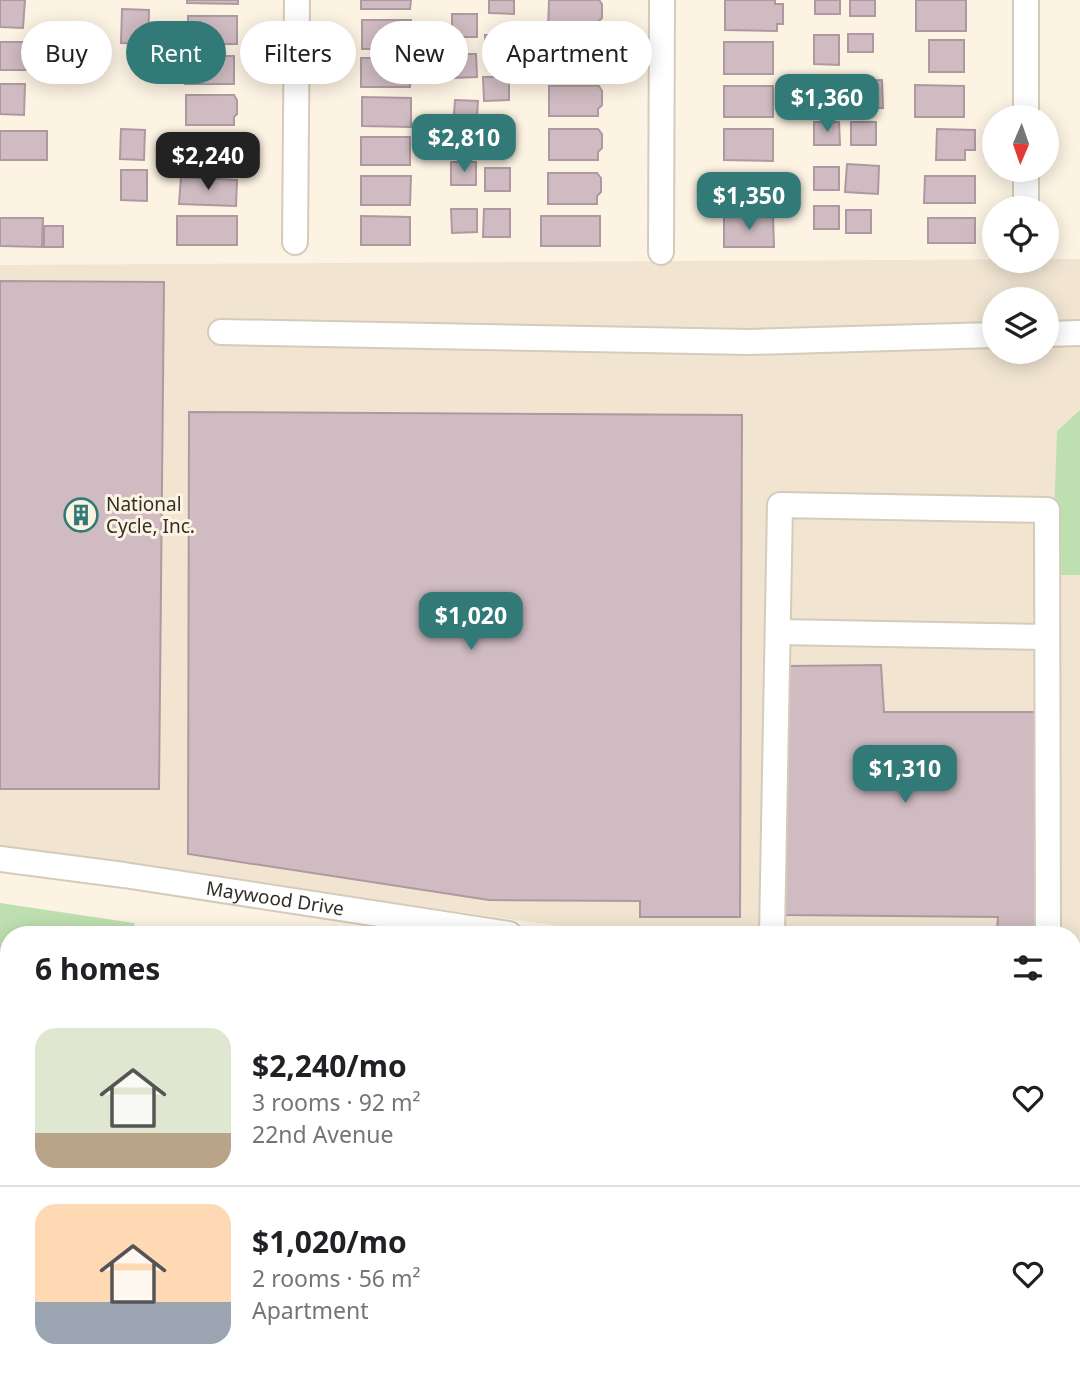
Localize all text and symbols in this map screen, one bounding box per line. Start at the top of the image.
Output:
chip: Buy [21,21,112,84]
chip: Rent [126,21,226,84]
chip: Filters [240,21,356,84]
chip: New [370,21,468,84]
chip: Apartment [482,21,652,84]
pin: $1,360 [770,74,884,134]
text: $1,360 [791,81,863,113]
north arrow [982,105,1059,182]
map controls [982,105,1059,364]
pin: $2,810 [407,114,521,174]
text: $2,810 [428,121,500,153]
pin: $2,240 [151,132,265,192]
text: $2,240 [172,139,244,171]
pin: $1,350 [692,173,806,232]
text: $1,350 [713,179,785,211]
button: locate [982,196,1059,273]
button: layers [982,287,1059,364]
place label: National Cycle, Inc. [106,491,195,539]
building icon: National Cycle, Inc. [62,496,100,534]
pin: $1,020 [414,592,528,652]
text: $1,020 [435,599,507,631]
pin: $1,310 [848,746,962,805]
text: $1,310 [869,752,941,784]
street label: Maywood Drive [204,875,346,922]
text: 6 homes [35,948,160,989]
icon: filters [1009,949,1047,987]
text: $2,240/mo [252,1045,407,1086]
icon: home [91,1056,175,1140]
icon: heart [1009,1079,1047,1117]
text: 3 rooms · 92 m² [252,1086,421,1118]
text: 22nd Avenue [252,1118,393,1150]
text: $1,020/mo [252,1221,407,1262]
icon: home [91,1232,175,1316]
icon: heart [1009,1255,1047,1293]
text: 2 rooms · 56 m² [252,1262,421,1294]
text: Apartment [252,1294,369,1326]

